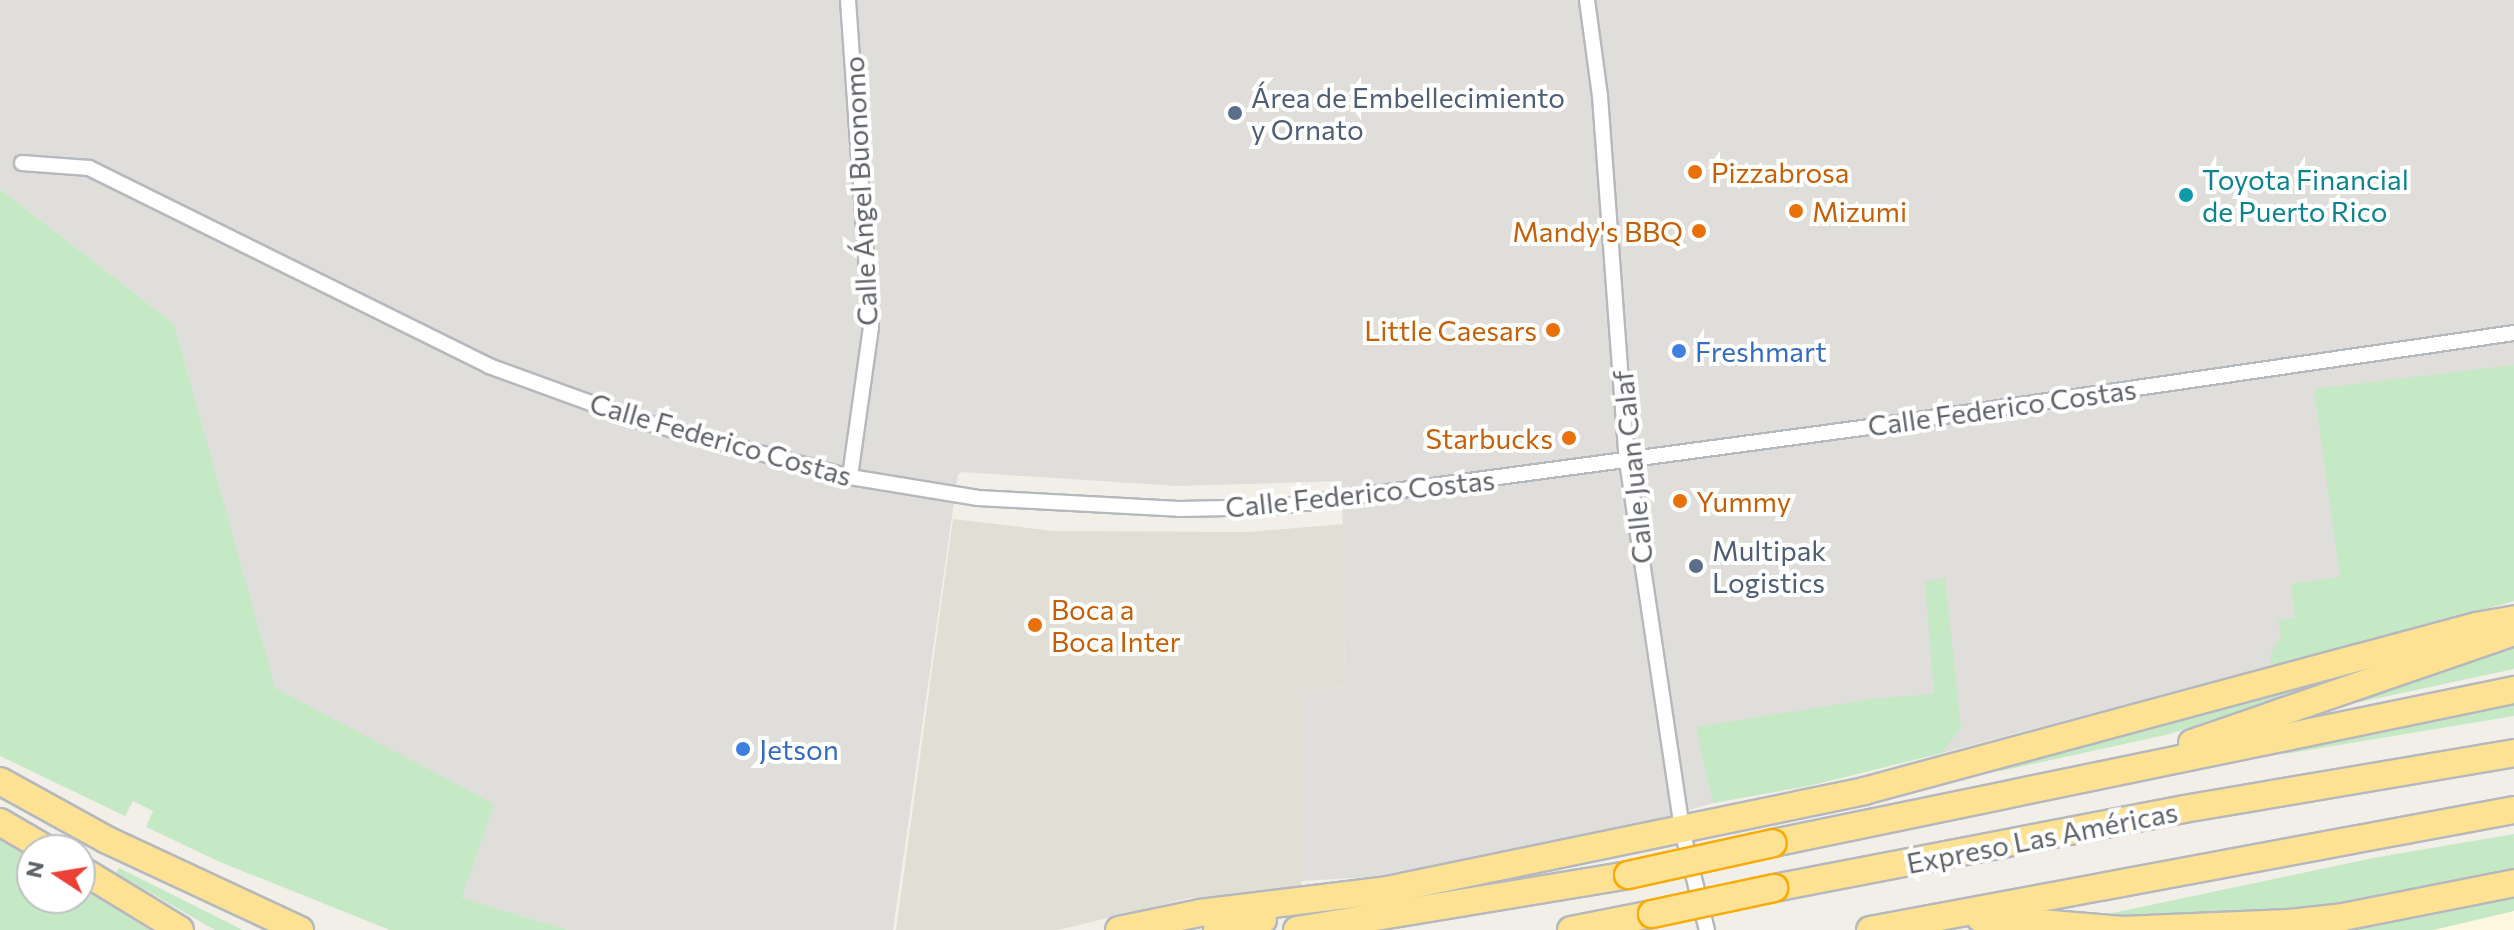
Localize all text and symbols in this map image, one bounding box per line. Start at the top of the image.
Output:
street label: Calle Ángel Buonomo [836,55,884,327]
place label: Área de Embellecimiento y Ornato [1251,80,1565,146]
marker: Área de Embellecimiento y Ornato [1226,104,1244,122]
place label: Pizzabrosa [1711,155,1849,189]
place label: Toyota Financial de Puerto Rico [2202,162,2409,228]
marker: Pizzabrosa [1686,163,1704,181]
marker: Toyota Financial de Puerto Rico [2177,186,2195,204]
place label: Mizumi [1812,194,1907,228]
marker: Mizumi [1787,202,1805,220]
place label: Mandy's BBQ [1512,214,1683,248]
marker: Mandy's BBQ [1690,222,1708,240]
place label: Little Caesars [1364,313,1537,347]
marker: Little Caesars [1544,321,1562,339]
place label: Freshmart [1695,334,1827,368]
marker: Freshmart [1670,342,1688,360]
street label: Calle Juan Calaf [1605,368,1659,566]
street label: Calle Federico Costas [1866,372,2138,442]
street label: Calle Federico Costas [586,386,856,492]
place label: Starbucks [1426,421,1553,455]
marker: Starbucks [1560,429,1578,447]
street label: Calle Federico Costas [1224,462,1496,524]
place label: Yummy [1696,484,1791,518]
marker: Yummy [1671,492,1689,510]
place label: Multipak Logistics [1712,533,1827,599]
marker: Multipak Logistics [1687,557,1705,575]
place label: Boca a Boca Inter [1051,592,1181,658]
marker: Boca a Boca Inter [1026,616,1044,634]
place label: Jetson [759,732,839,766]
marker: Jetson [734,740,752,758]
street label: Expreso Las Américas [1904,794,2180,880]
north arrow [16,834,96,914]
text: N [19,858,49,880]

